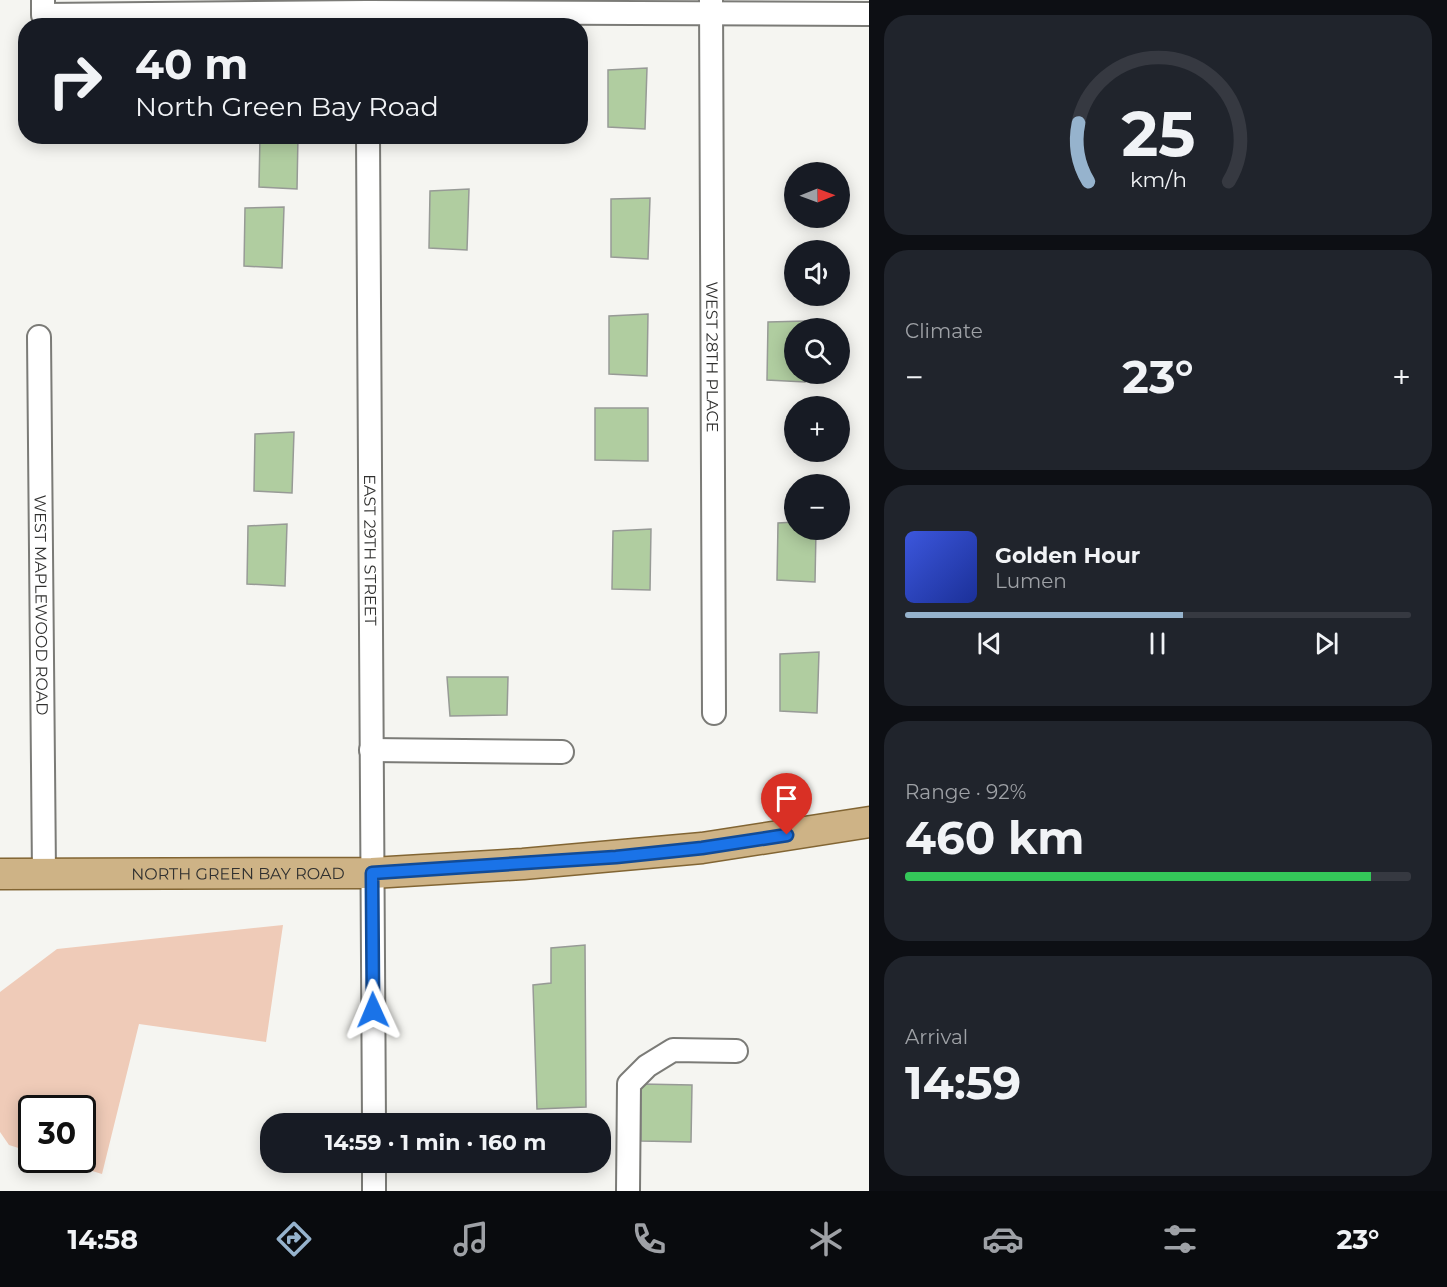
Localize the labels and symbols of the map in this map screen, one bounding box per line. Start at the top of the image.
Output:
north arrow [784,162,850,228]
street label: WEST 28TH PLACE [703,281,722,433]
street label: EAST 29TH STREET [361,474,380,627]
street label: WEST MAPLEWOOD ROAD [31,495,52,715]
pin [761,773,812,835]
street label: NORTH GREEN BAY ROAD [131,864,345,883]
position arrow [341,978,405,1042]
speed limit sign: 30 [18,1095,96,1173]

